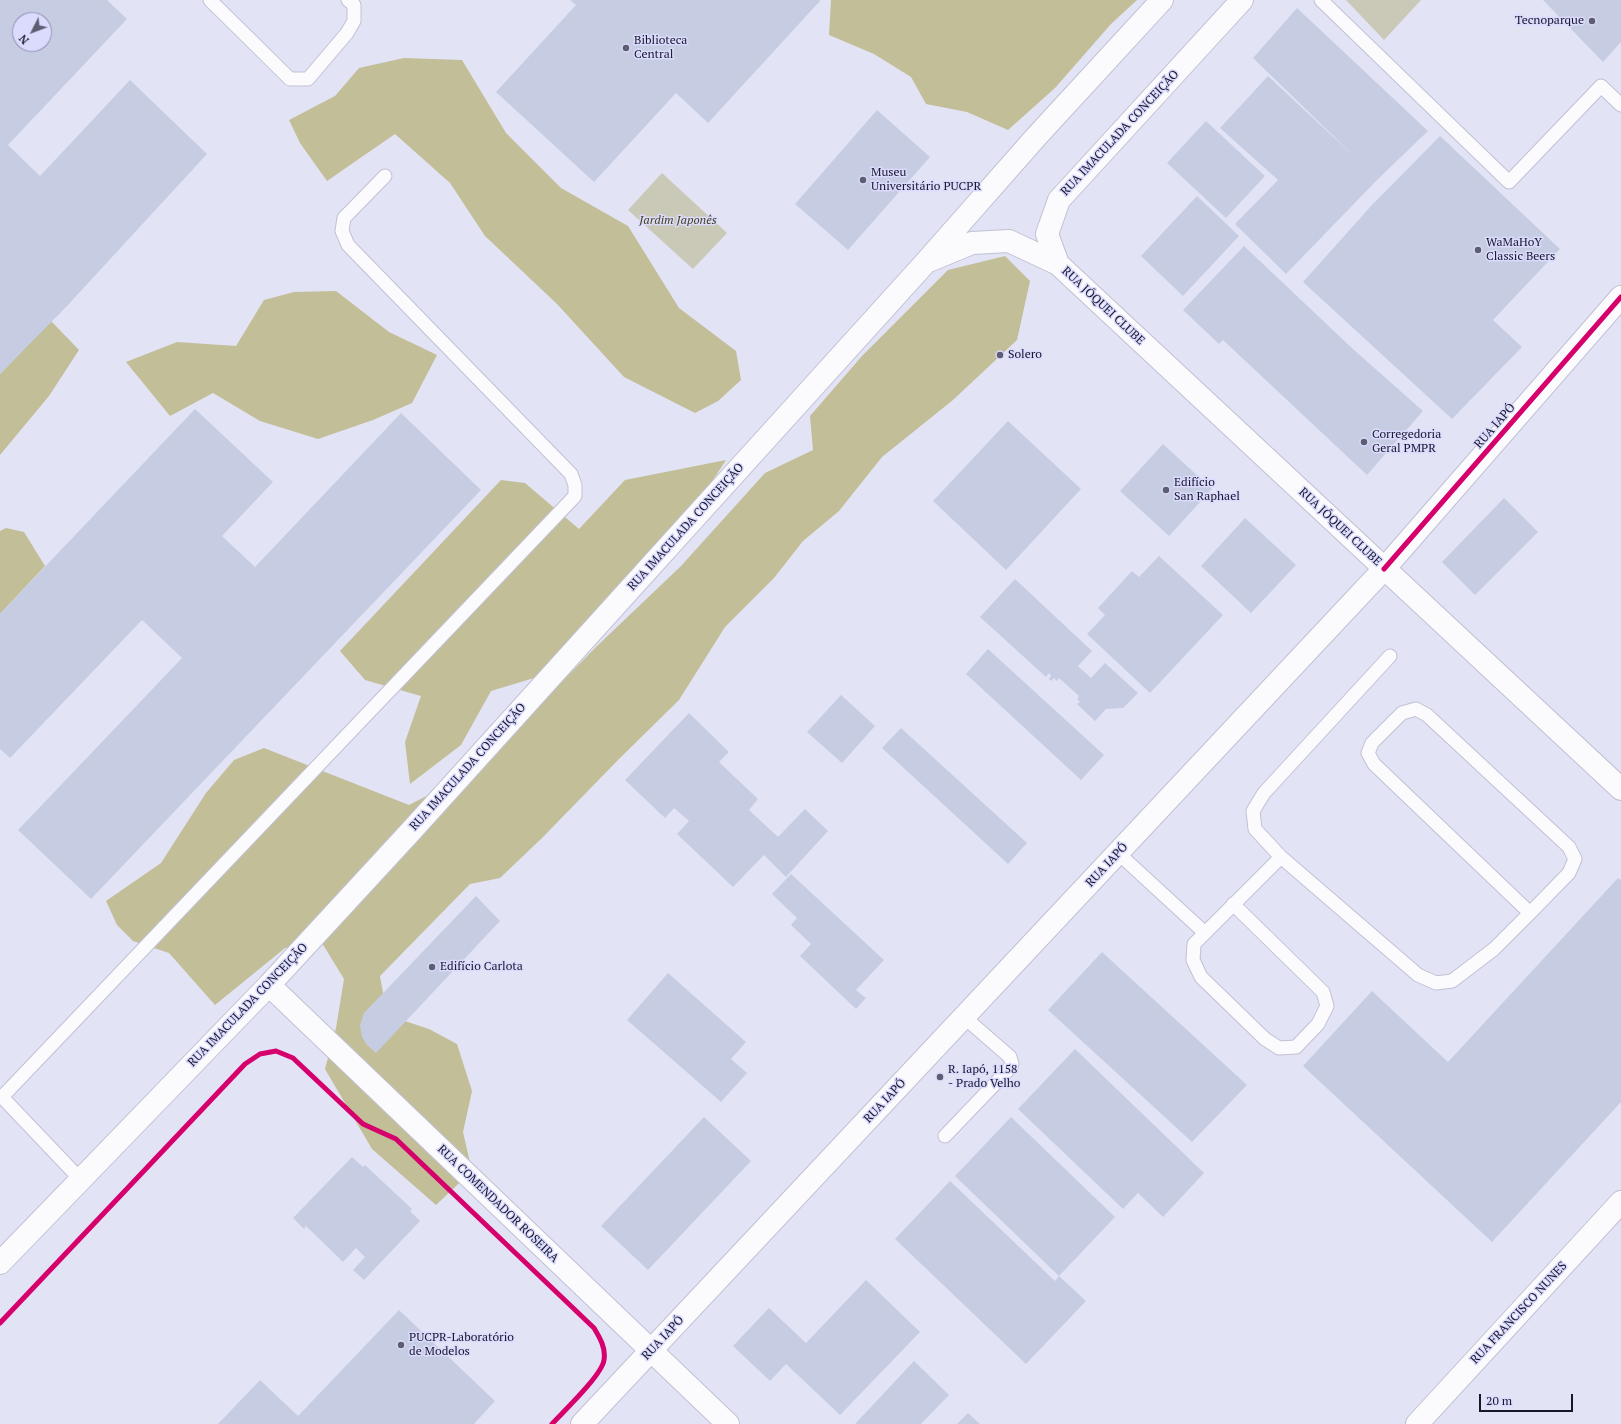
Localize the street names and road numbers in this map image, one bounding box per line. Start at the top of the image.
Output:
street label: RUA IMACULADA CONCEIÇÃO [1058,67,1182,199]
street label: RUA JÓQUEI CLUBE [1059,264,1147,348]
street label: RUA IAPÓ [1471,400,1519,452]
street label: RUA IMACULADA CONCEIÇÃO [625,460,747,594]
street label: RUA JÓQUEI CLUBE [1296,485,1384,569]
street label: RUA IMACULADA CONCEIÇÃO [407,700,529,834]
street label: RUA IAPÓ [1083,840,1131,890]
street label: RUA IMACULADA CONCEIÇÃO [185,940,311,1070]
street label: RUA IAPÓ [861,1076,909,1126]
street label: RUA COMENDADOR ROSEIRA [434,1142,562,1266]
street label: RUA FRANCISCO NUNES [1468,1259,1570,1367]
street label: RUA IAPÓ [639,1313,687,1363]

